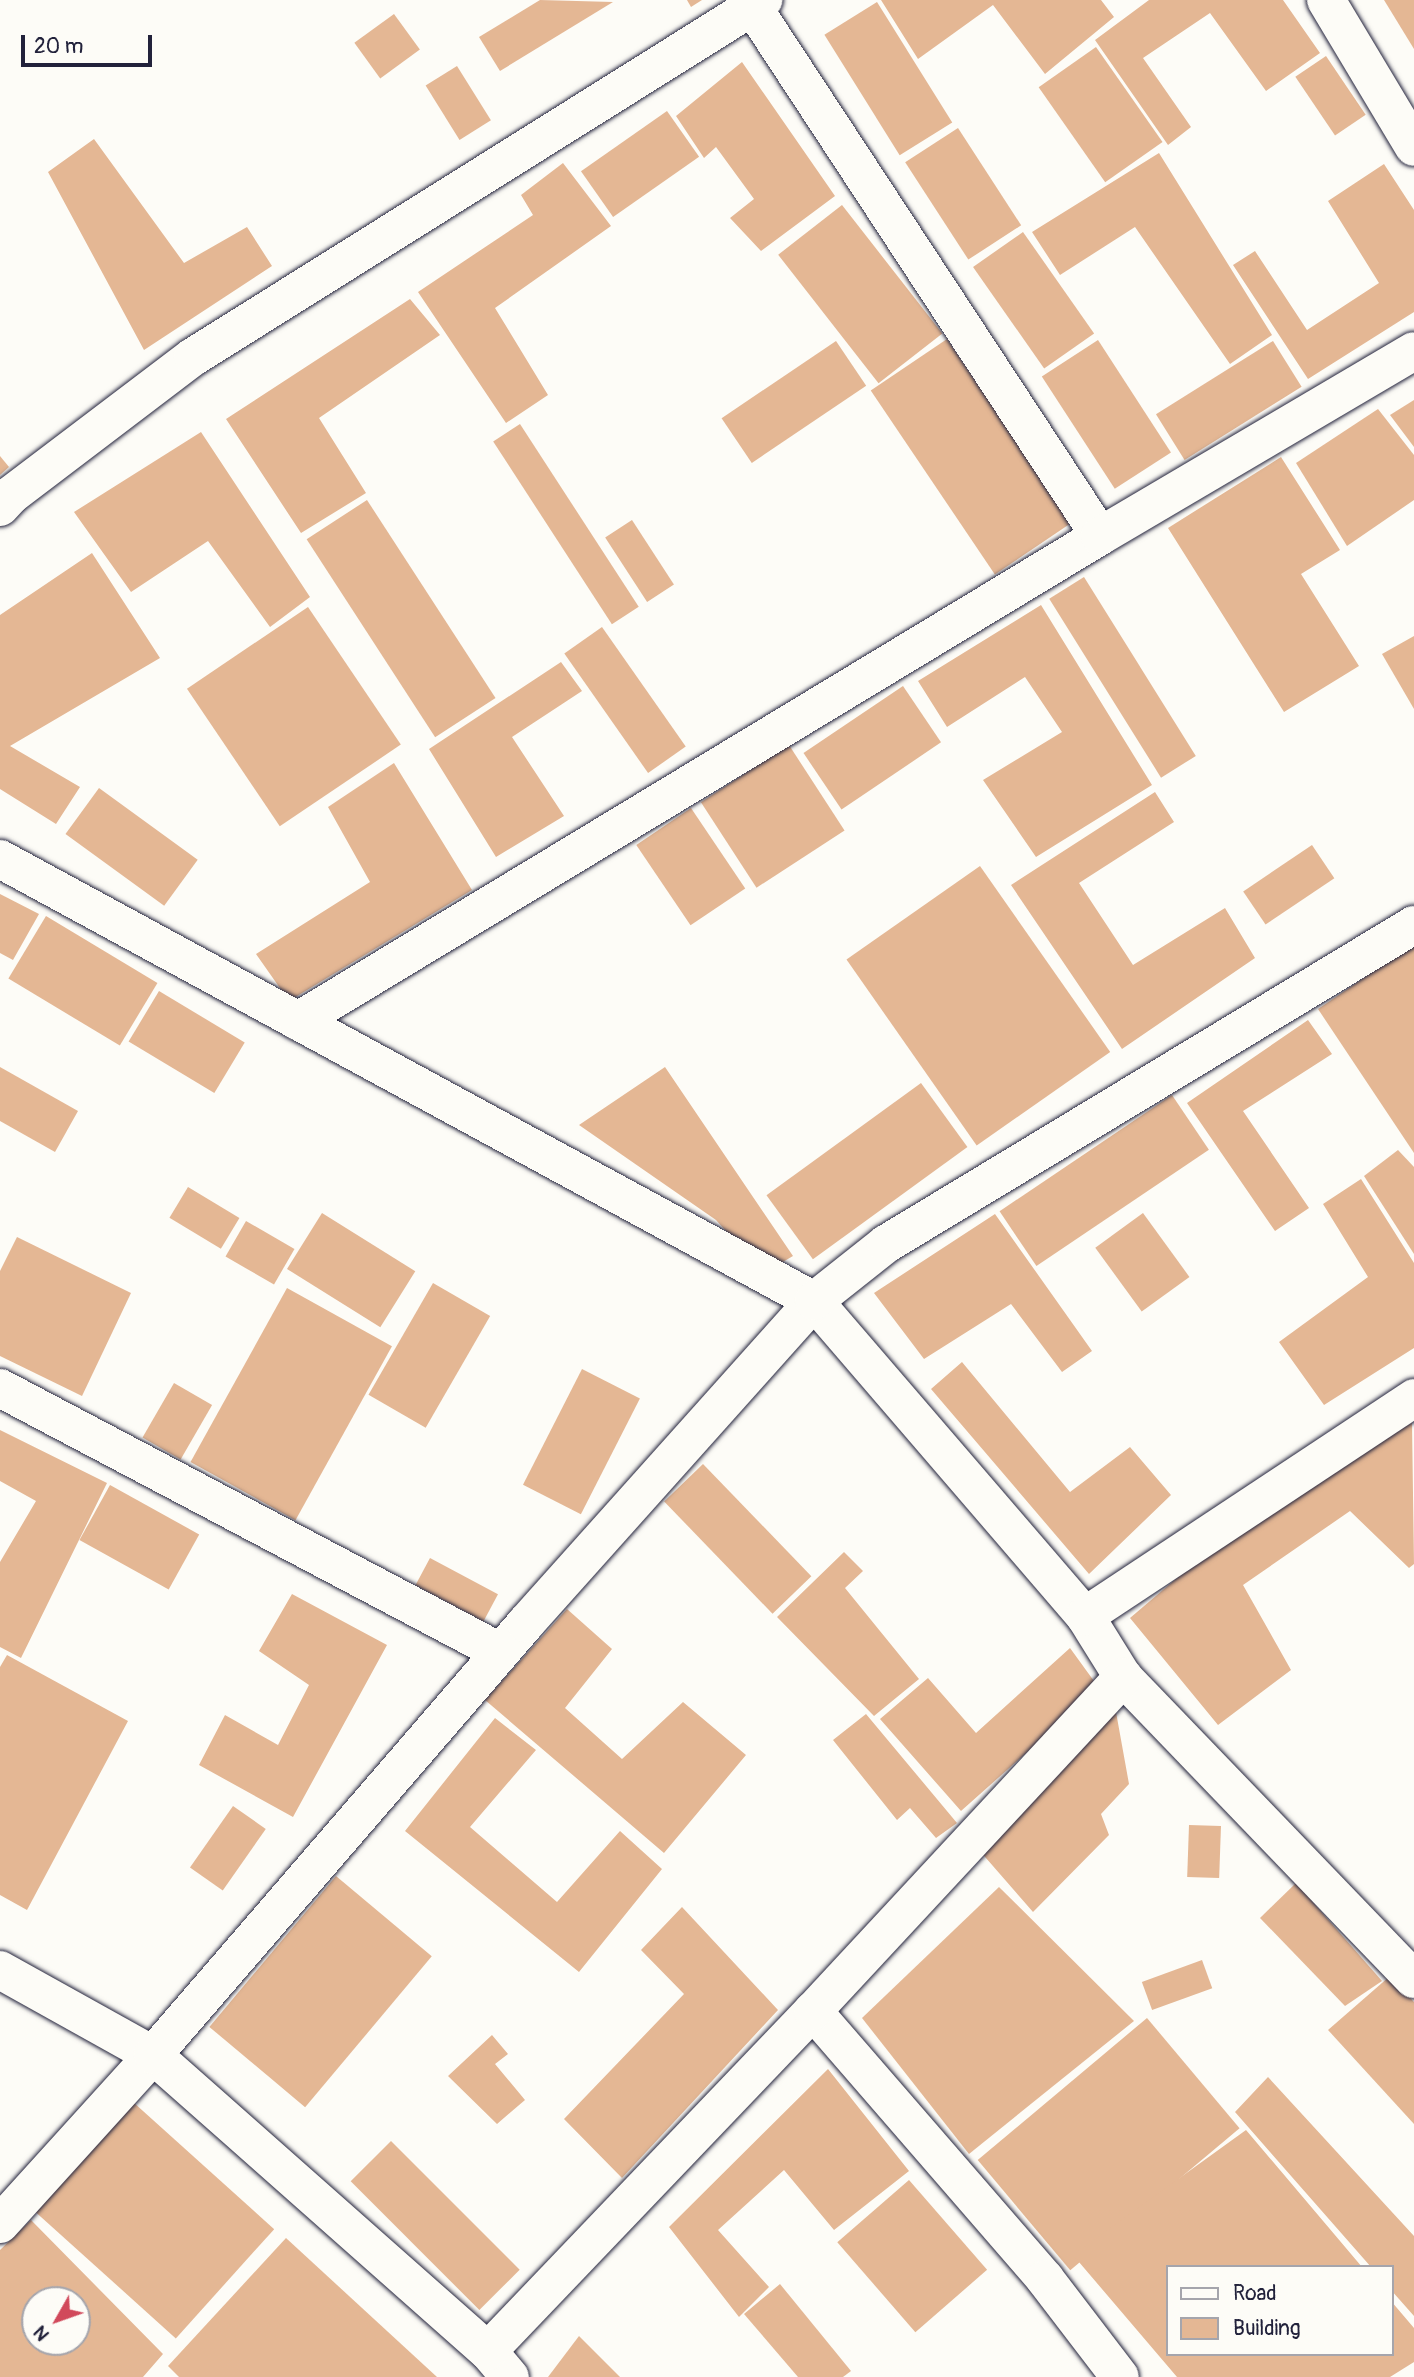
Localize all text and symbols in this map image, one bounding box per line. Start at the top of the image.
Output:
scale bar [24,21,156,65]
text: 20 m [34,33,83,60]
legend [1166,2265,1393,2356]
text: Road [1233,2280,1277,2307]
north arrow [21,2286,91,2356]
text: Building [1233,2315,1300,2342]
text: N [28,2321,55,2346]

